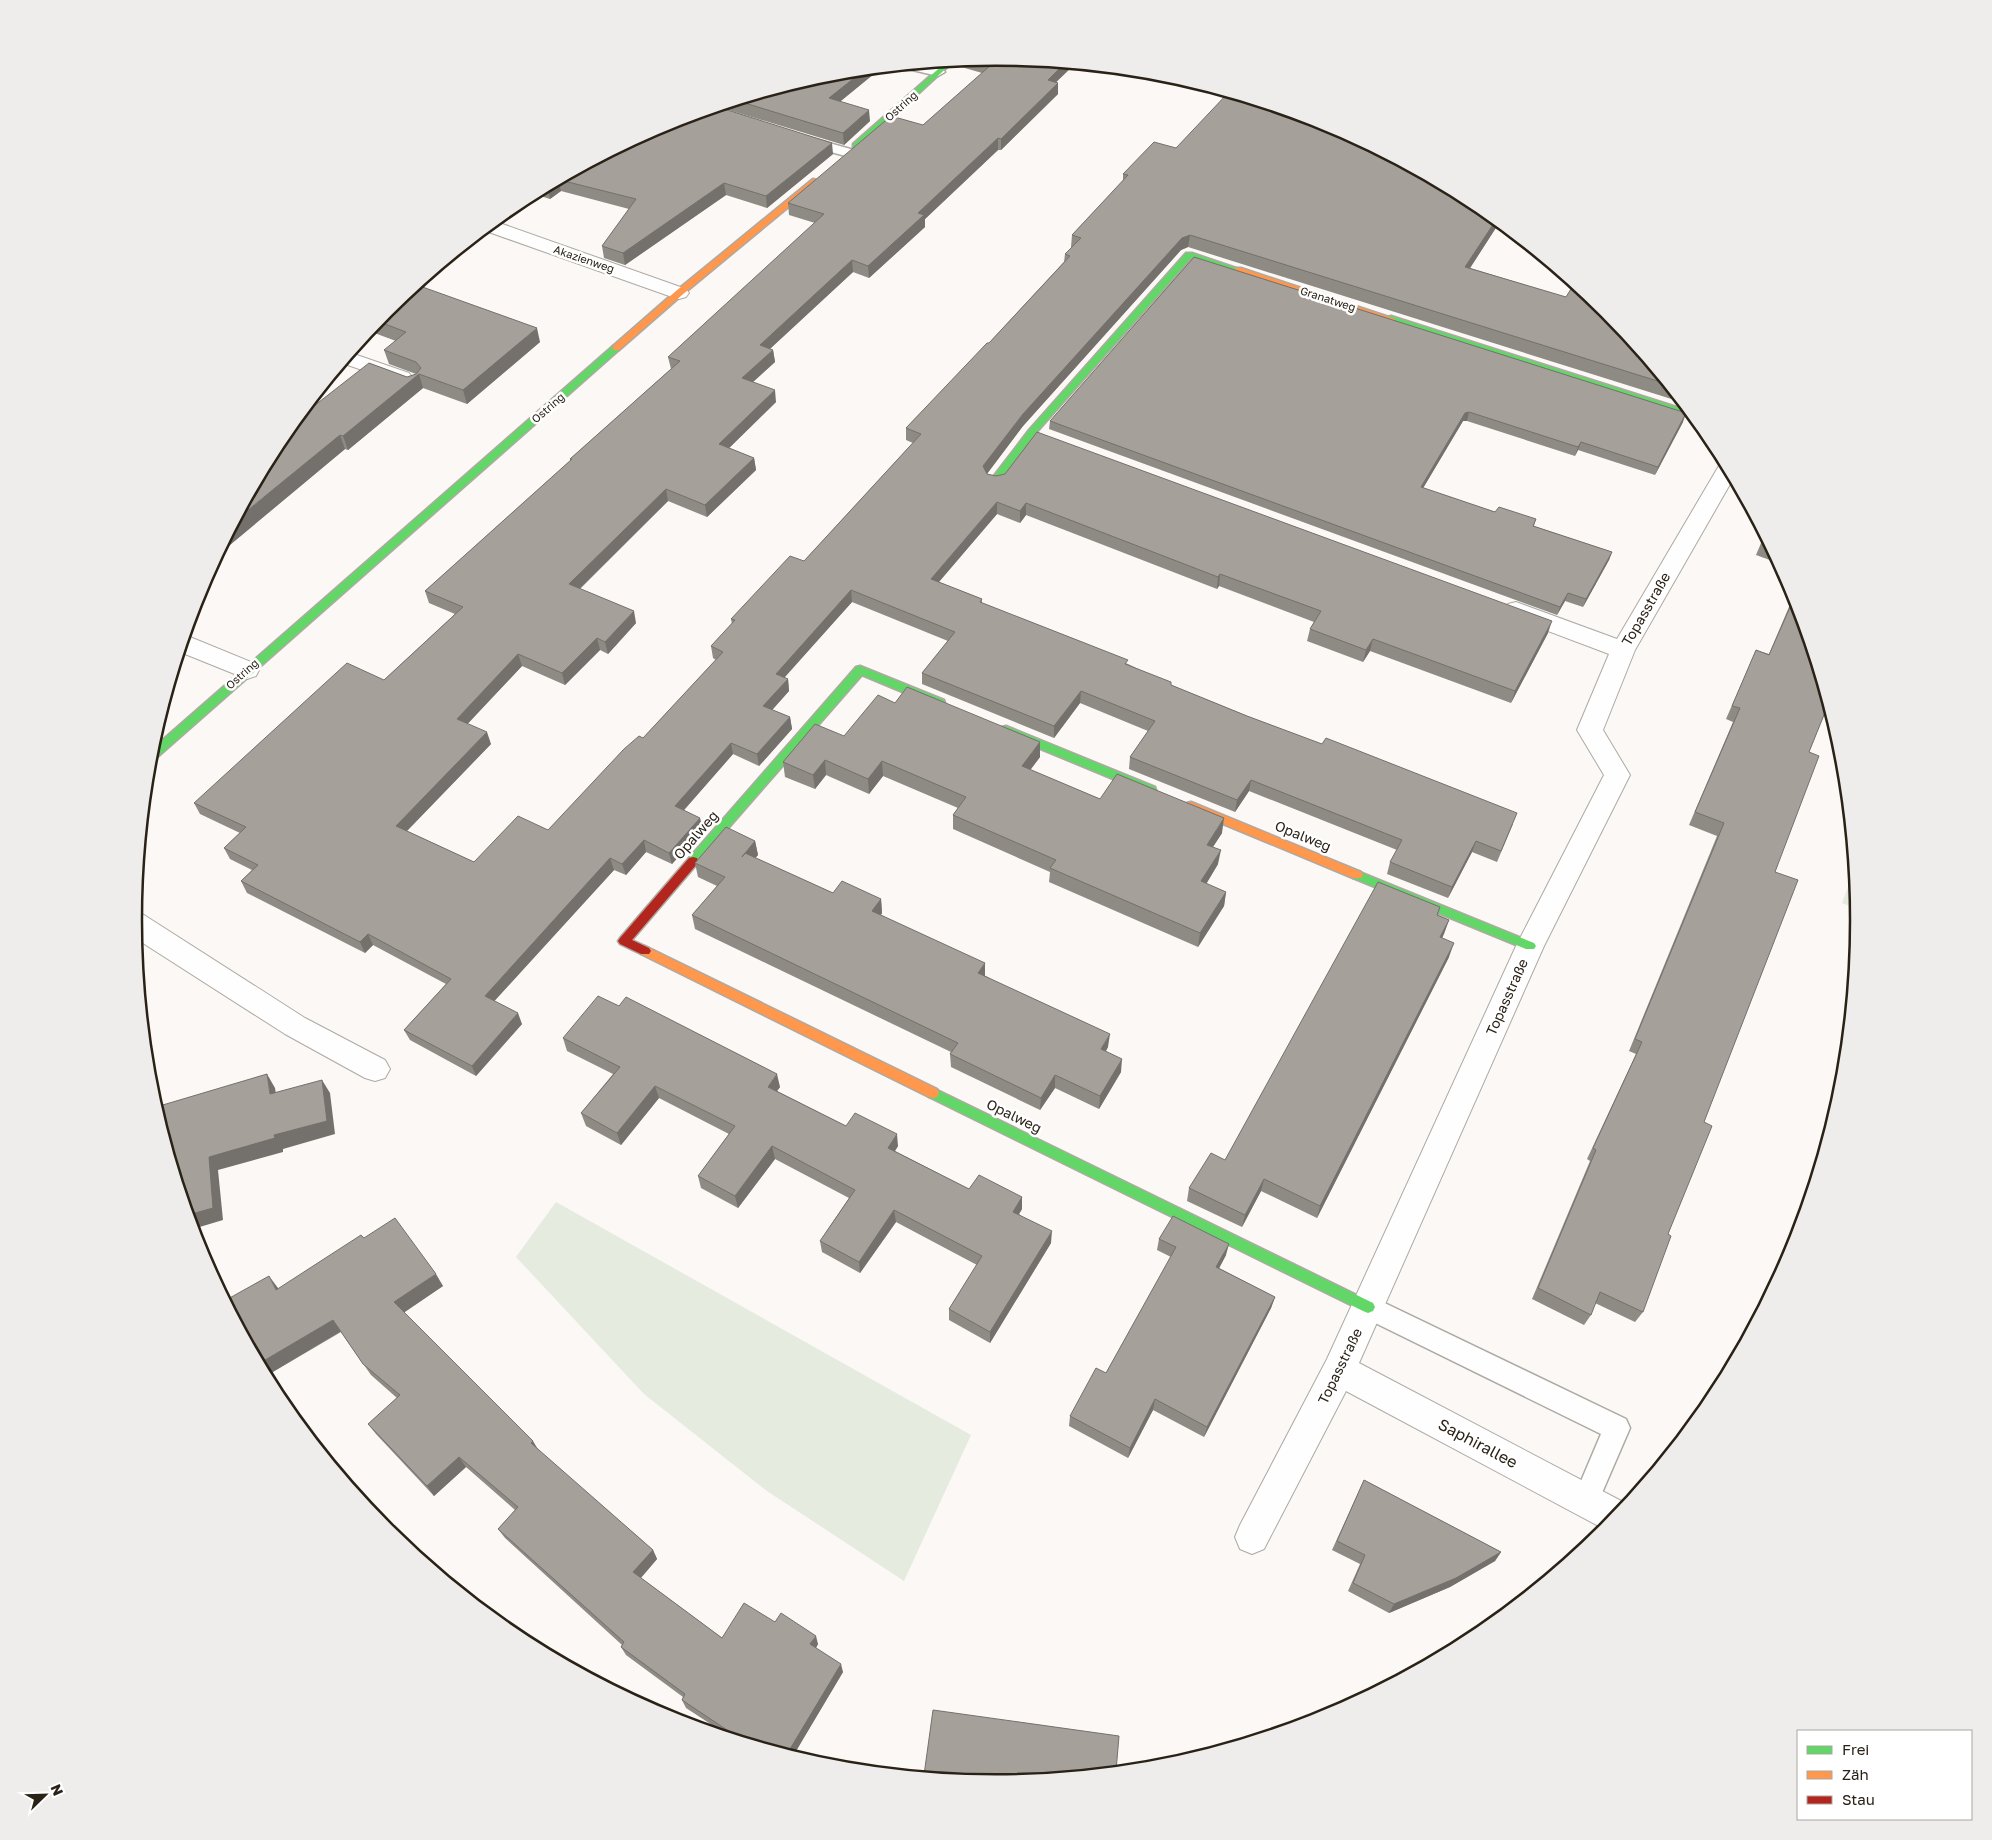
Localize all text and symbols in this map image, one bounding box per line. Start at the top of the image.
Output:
street label: Ostring [882,88,920,124]
street label: Akazienweg [552,242,616,275]
street label: Granatweg [1299,283,1357,314]
street label: Ostring [529,390,567,425]
street label: Topasstraße [1618,569,1673,649]
street label: Ostring [223,656,261,692]
street label: Opalweg [670,807,721,863]
street label: Opalweg [1273,817,1334,854]
street label: Topasstraße [1482,956,1531,1038]
street label: Opalweg [984,1095,1045,1136]
street label: Topasstraße [1314,1325,1365,1406]
street label: Saphirallee [1435,1414,1521,1472]
legend [1797,1730,1972,1820]
text: Frei [1842,1740,1869,1758]
text: Zäh [1842,1765,1869,1783]
north arrow [20,1770,70,1820]
text: N [48,1782,67,1798]
text: Stau [1842,1790,1875,1808]

